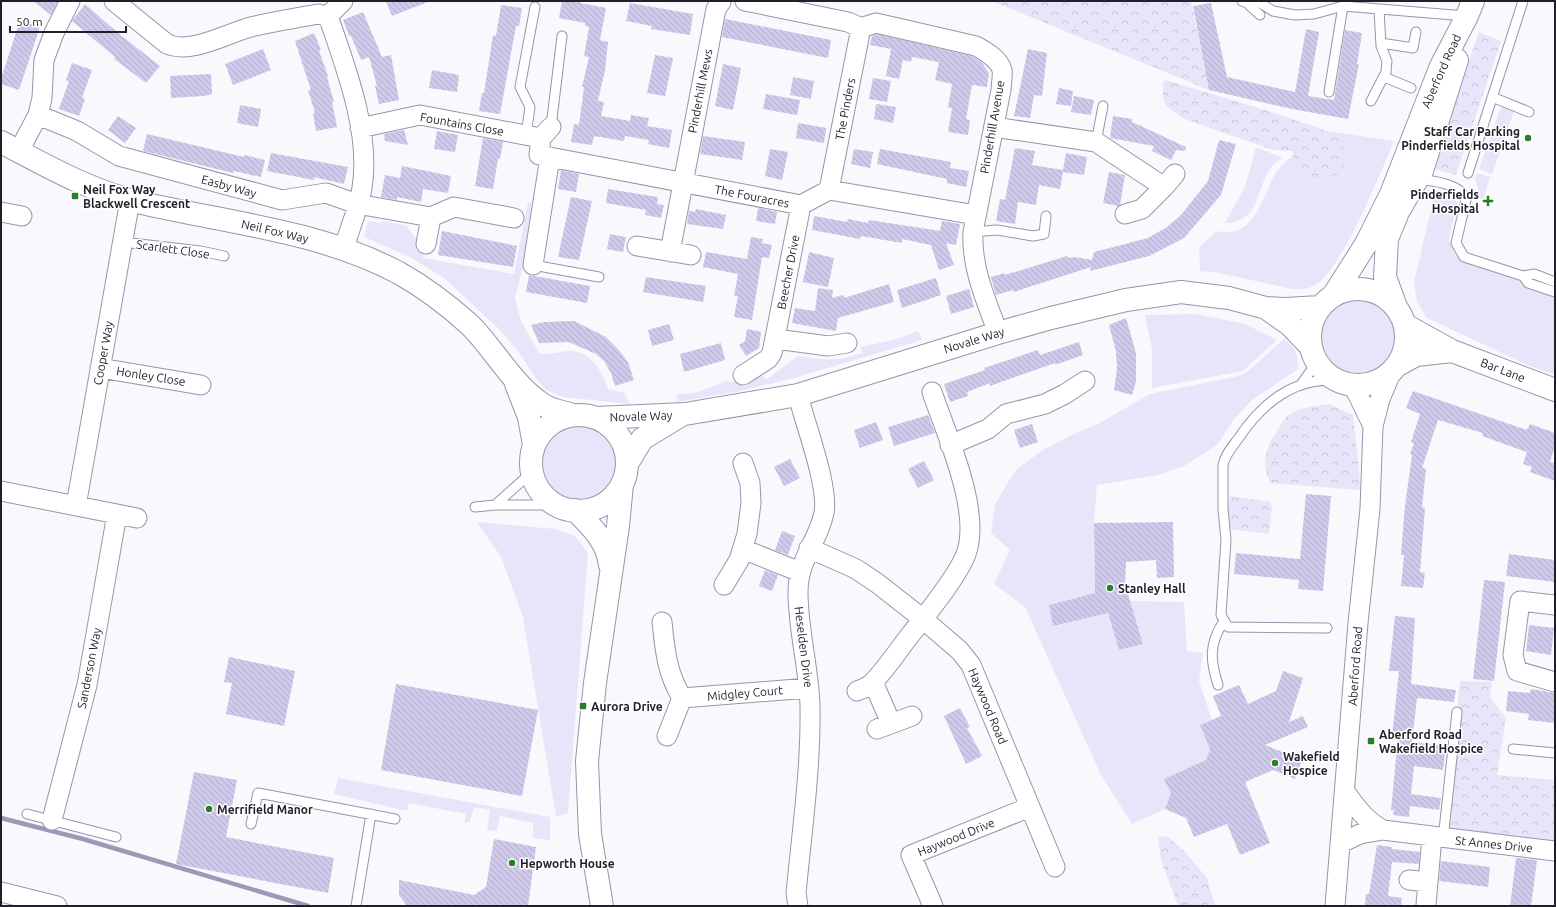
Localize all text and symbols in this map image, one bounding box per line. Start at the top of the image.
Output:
scale bar [10,8,126,34]
text: 50 m [16,15,43,28]
street label: Aberford Road [1419,32,1463,110]
street label: Pinderhill Mews [685,48,715,134]
street label: The Pinders [833,77,857,141]
street label: Pinderhill Avenue [977,79,1007,175]
street label: Fountains Close [419,110,505,138]
place label: Staff Car Parking Pinderfields Hospital [1401,125,1520,152]
marker: Staff Car Parking Pinderfields Hospital [1523,133,1533,143]
street label: Easby Way [200,172,258,200]
street label: The Fouracres [714,182,790,210]
place label: Neil Fox Way Blackwell Crescent [83,183,190,210]
place label: Pinderfields Hospital [1410,188,1479,215]
marker: Neil Fox Way Blackwell Crescent [70,191,80,201]
marker: Pinderfields Hospital [1482,195,1494,207]
street label: Neil Fox Way [240,217,310,245]
street label: Beecher Drive [774,234,802,310]
street label: Scarlett Close [136,237,210,261]
street label: Cooper Way [91,320,115,386]
street label: Novale Way [942,325,1006,355]
street label: Bar Lane [1479,356,1527,384]
street label: Honley Close [115,364,187,388]
street label: Novale Way [609,408,673,424]
place label: Stanley Hall [1118,582,1186,595]
marker: Stanley Hall [1105,583,1115,593]
street label: Heselden Drive [793,606,815,688]
street label: Sanderson Way [75,626,103,710]
street label: Aberford Road [1346,626,1364,706]
street label: Haywood Road [966,666,1010,746]
street label: Midgley Court [707,683,784,703]
place label: Aurora Drive [591,700,663,713]
marker: Aurora Drive [578,701,588,711]
place label: Aberford Road Wakefield Hospice [1379,728,1483,755]
marker: Aberford Road Wakefield Hospice [1366,736,1376,746]
place label: Wakefield Hospice [1283,750,1340,777]
marker: Wakefield Hospice [1270,758,1280,768]
place label: Merrifield Manor [217,803,313,816]
marker: Merrifield Manor [204,804,214,814]
street label: Haywood Drive [916,816,996,858]
street label: St Annes Drive [1454,833,1534,855]
place label: Hepworth House [520,857,615,870]
marker: Hepworth House [507,858,517,868]

